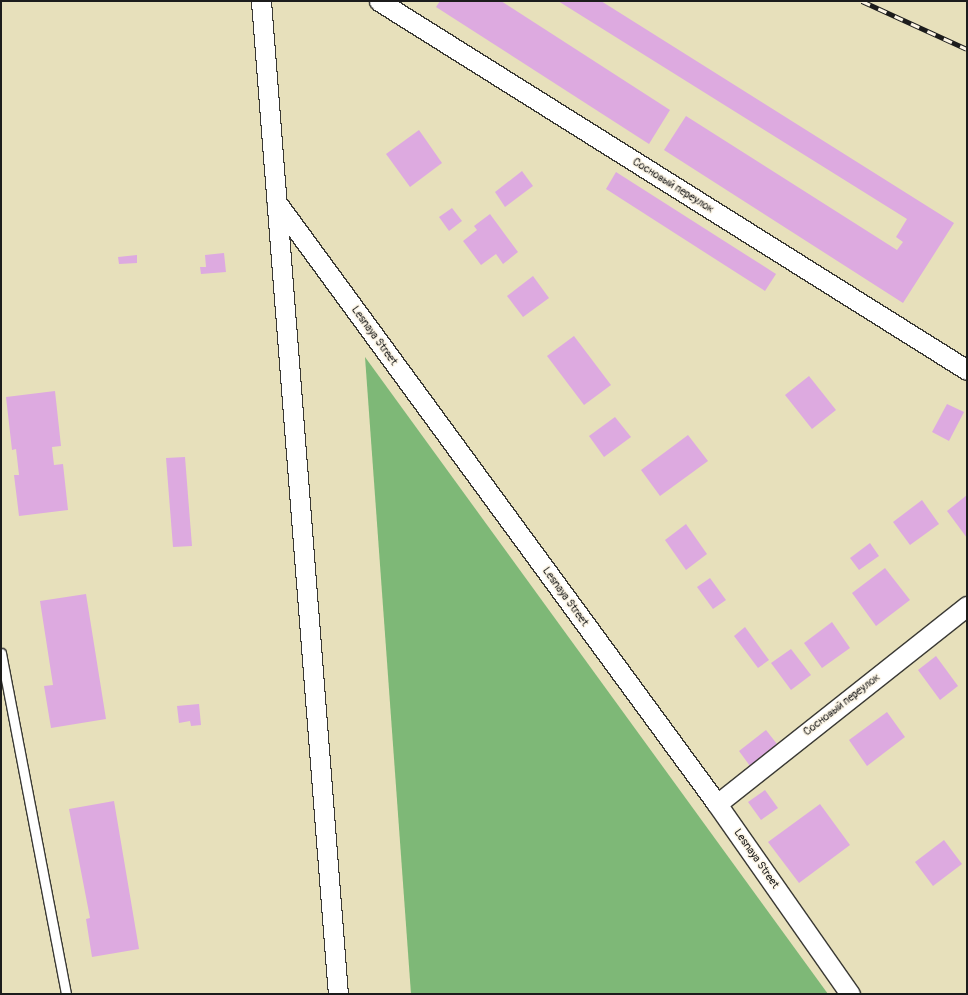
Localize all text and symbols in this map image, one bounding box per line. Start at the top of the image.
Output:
street label: Сосновый переулок [630,156,716,216]
street label: Lesnaya Street [348,304,400,368]
street label: Lesnaya Street [539,565,591,629]
street label: Сосновый переулок [801,671,883,739]
street label: Lesnaya Street [731,827,781,891]

